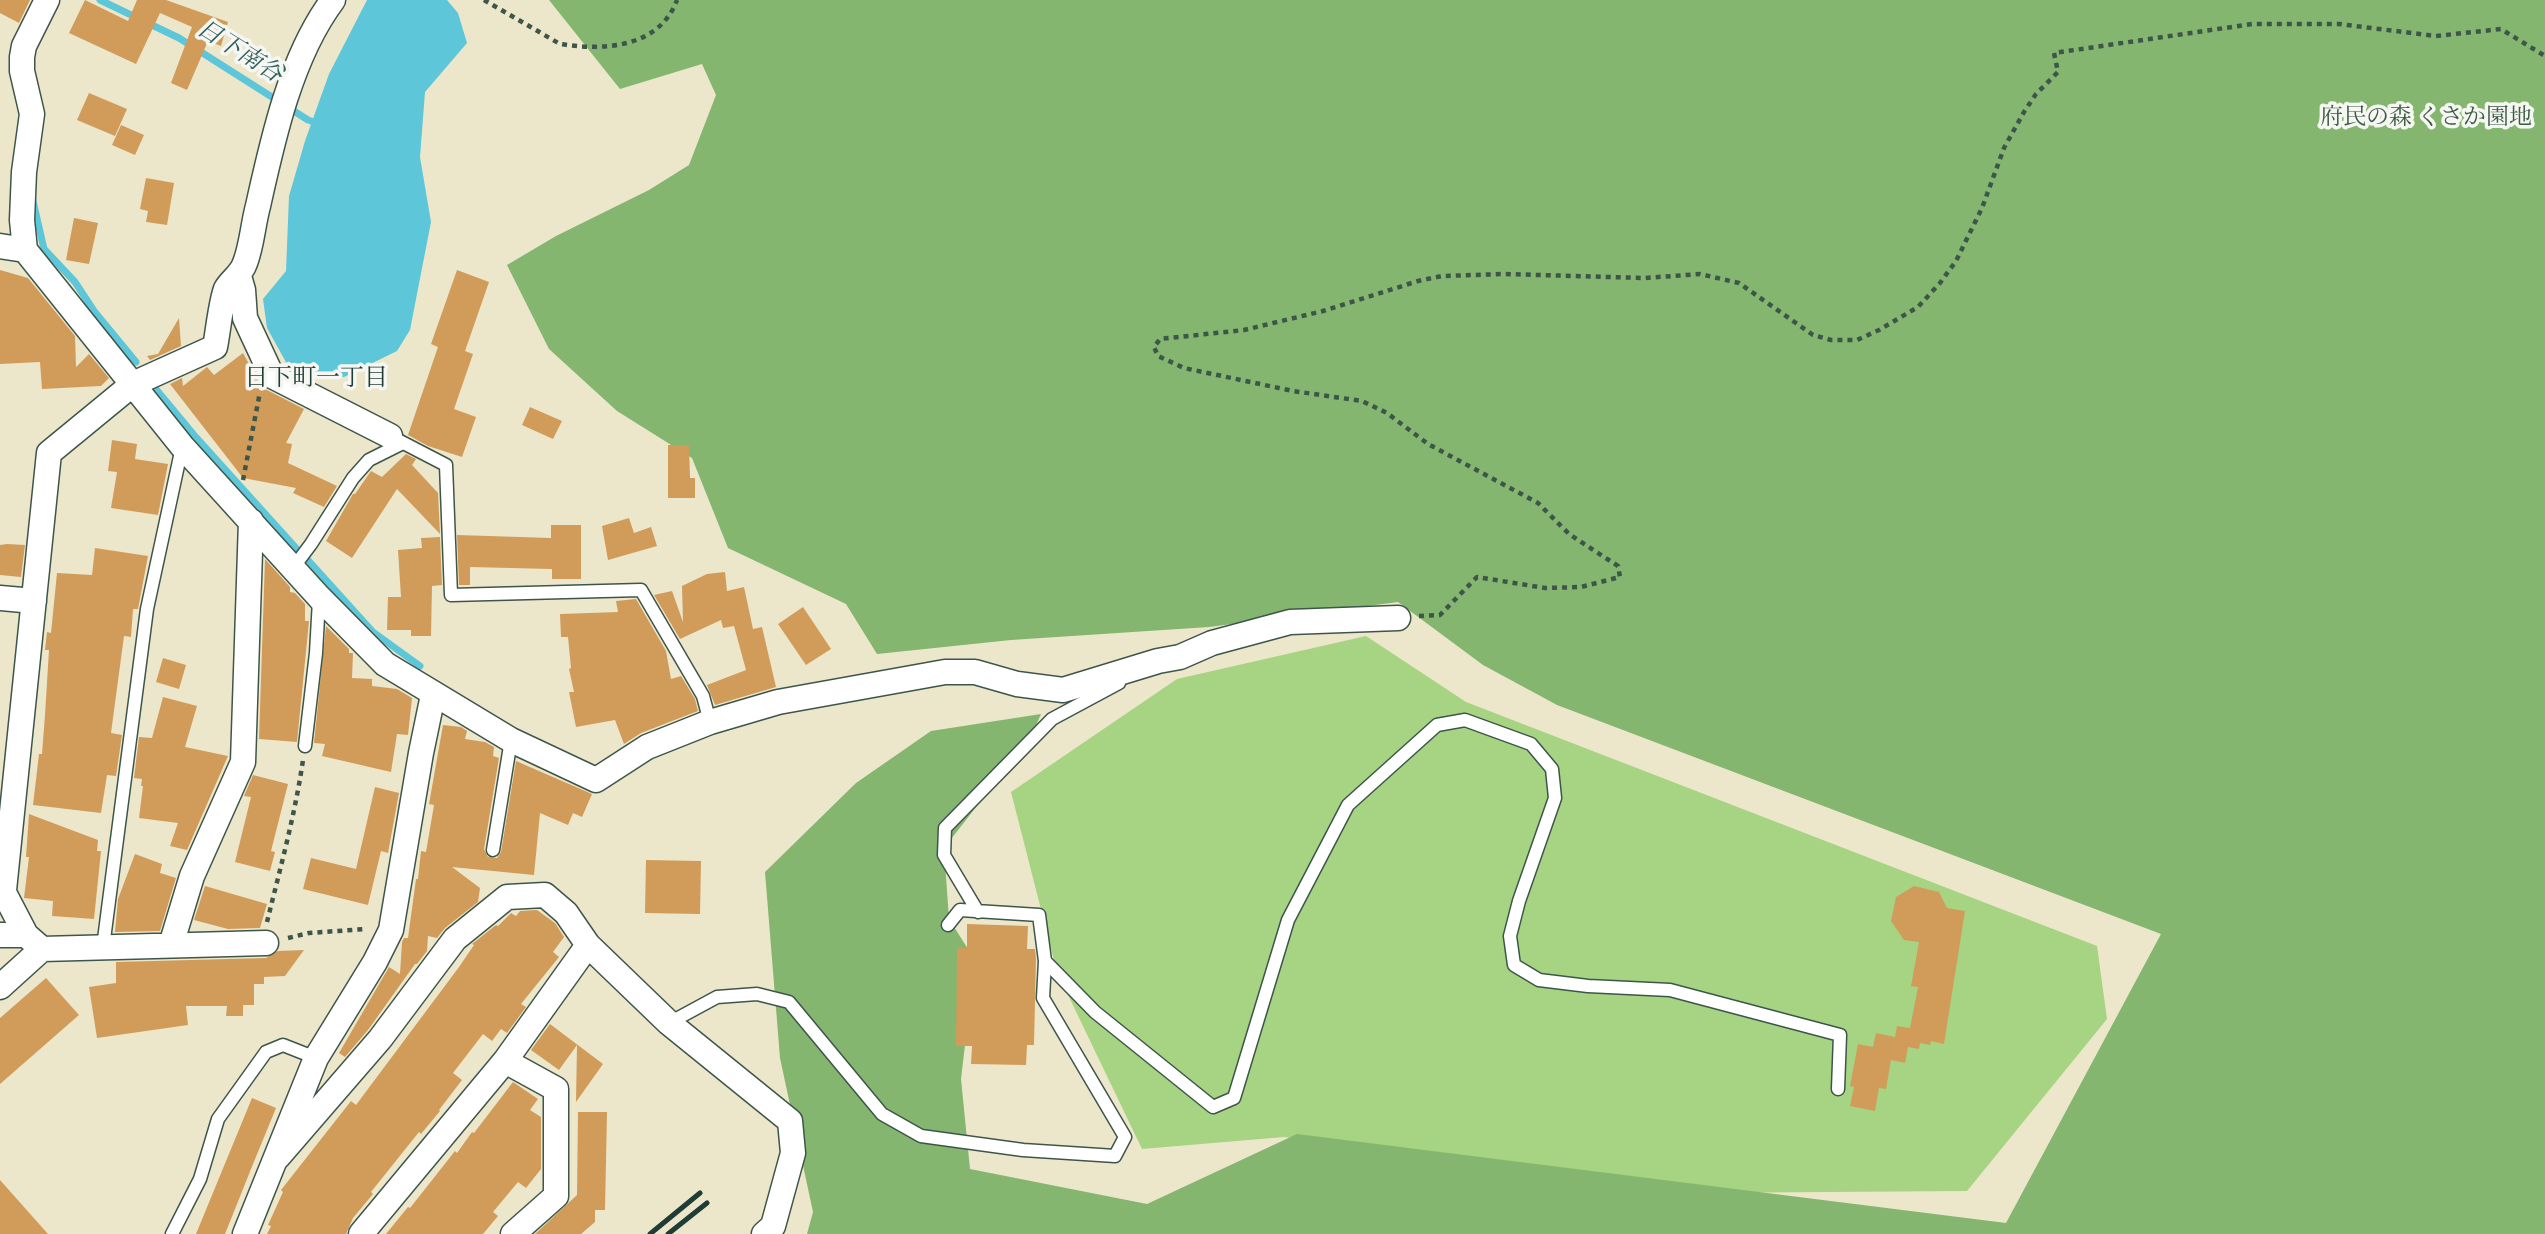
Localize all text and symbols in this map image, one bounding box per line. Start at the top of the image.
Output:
water label: 日下南谷 [191,15,287,91]
park label: 府民の森 くさか園地 [2320,105,2532,133]
district label: 日下町一丁目 [244,366,388,394]

